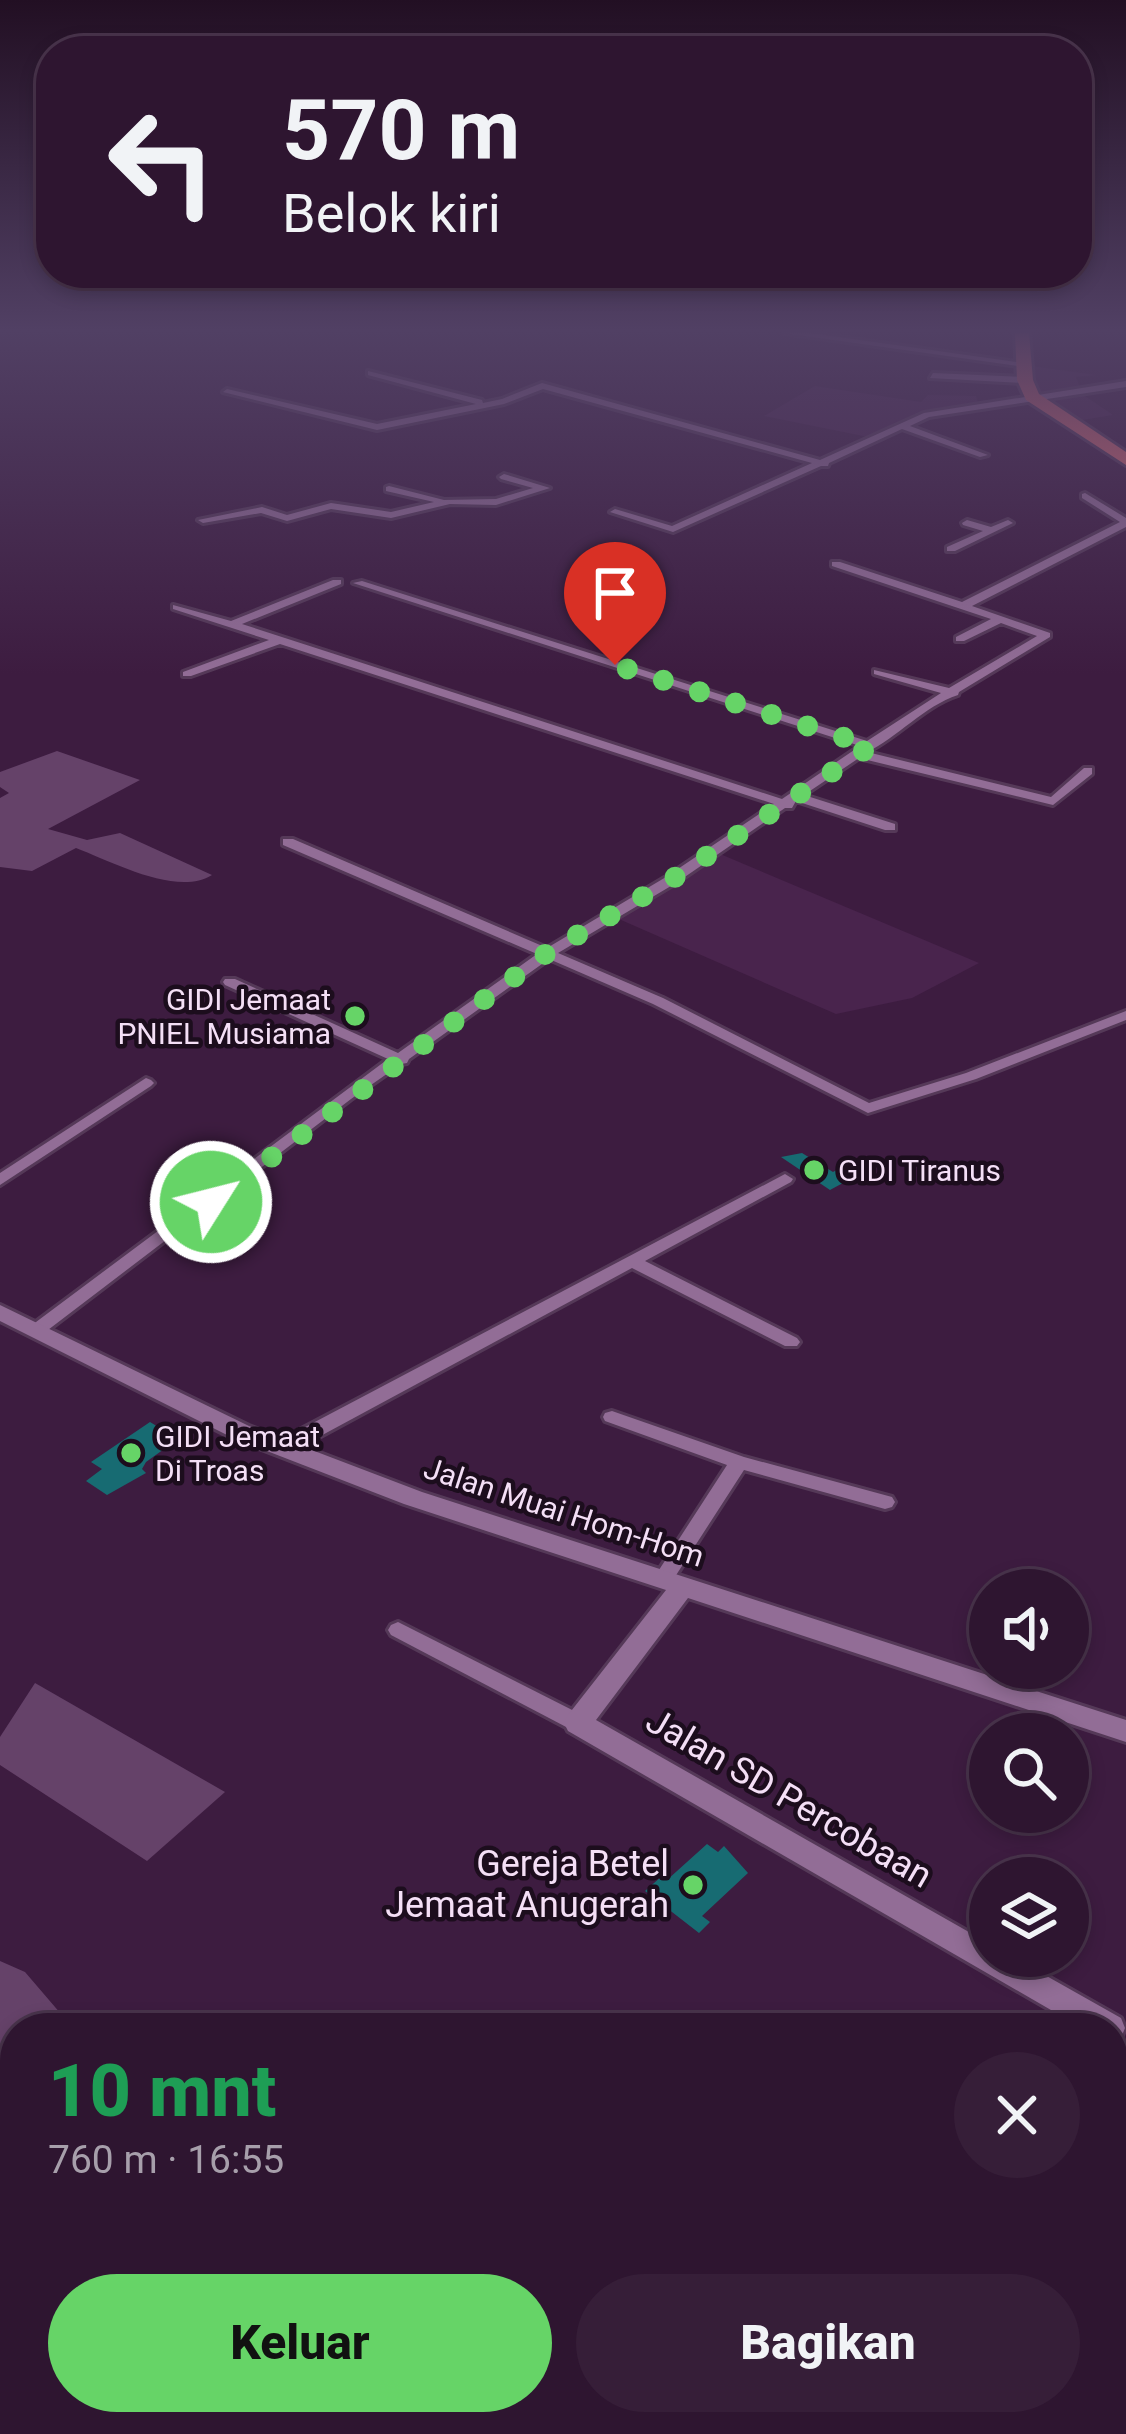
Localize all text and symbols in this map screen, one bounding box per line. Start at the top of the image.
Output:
text: 570 m [282,81,520,180]
icon: left [84,84,240,240]
text: Belok kiri [282,182,501,245]
pin [564,542,666,665]
icon: arrive [582,560,648,626]
place label: GIDI Jemaat PNIEL Musiama [117,982,331,1051]
marker: GIDI Jemaat PNIEL Musiama [342,1003,368,1029]
position arrow [148,1139,274,1265]
place label: GIDI Tiranus [838,1153,1001,1188]
marker: GIDI Tiranus [801,1157,827,1183]
place label: GIDI Jemaat Di Troas [155,1419,320,1488]
marker: GIDI Jemaat Di Troas [118,1440,144,1466]
street label: Jalan Muai Hom-Hom [420,1450,708,1574]
map controls [969,1569,1089,1977]
button: sound [969,1569,1089,1689]
street label: Jalan SD Percobaan [639,1699,939,1897]
button: search [969,1713,1089,1833]
place label: Gereja Betel Jemaat Anugerah [385,1843,669,1926]
button: layers [969,1857,1089,1977]
marker: Gereja Betel Jemaat Anugerah [680,1872,706,1898]
text: 10 mnt [48,2049,276,2134]
button: close [954,2052,1080,2178]
text: 760 m · 16:55 [48,2137,284,2183]
button: Keluar [48,2274,552,2412]
button: Bagikan [576,2274,1080,2412]

